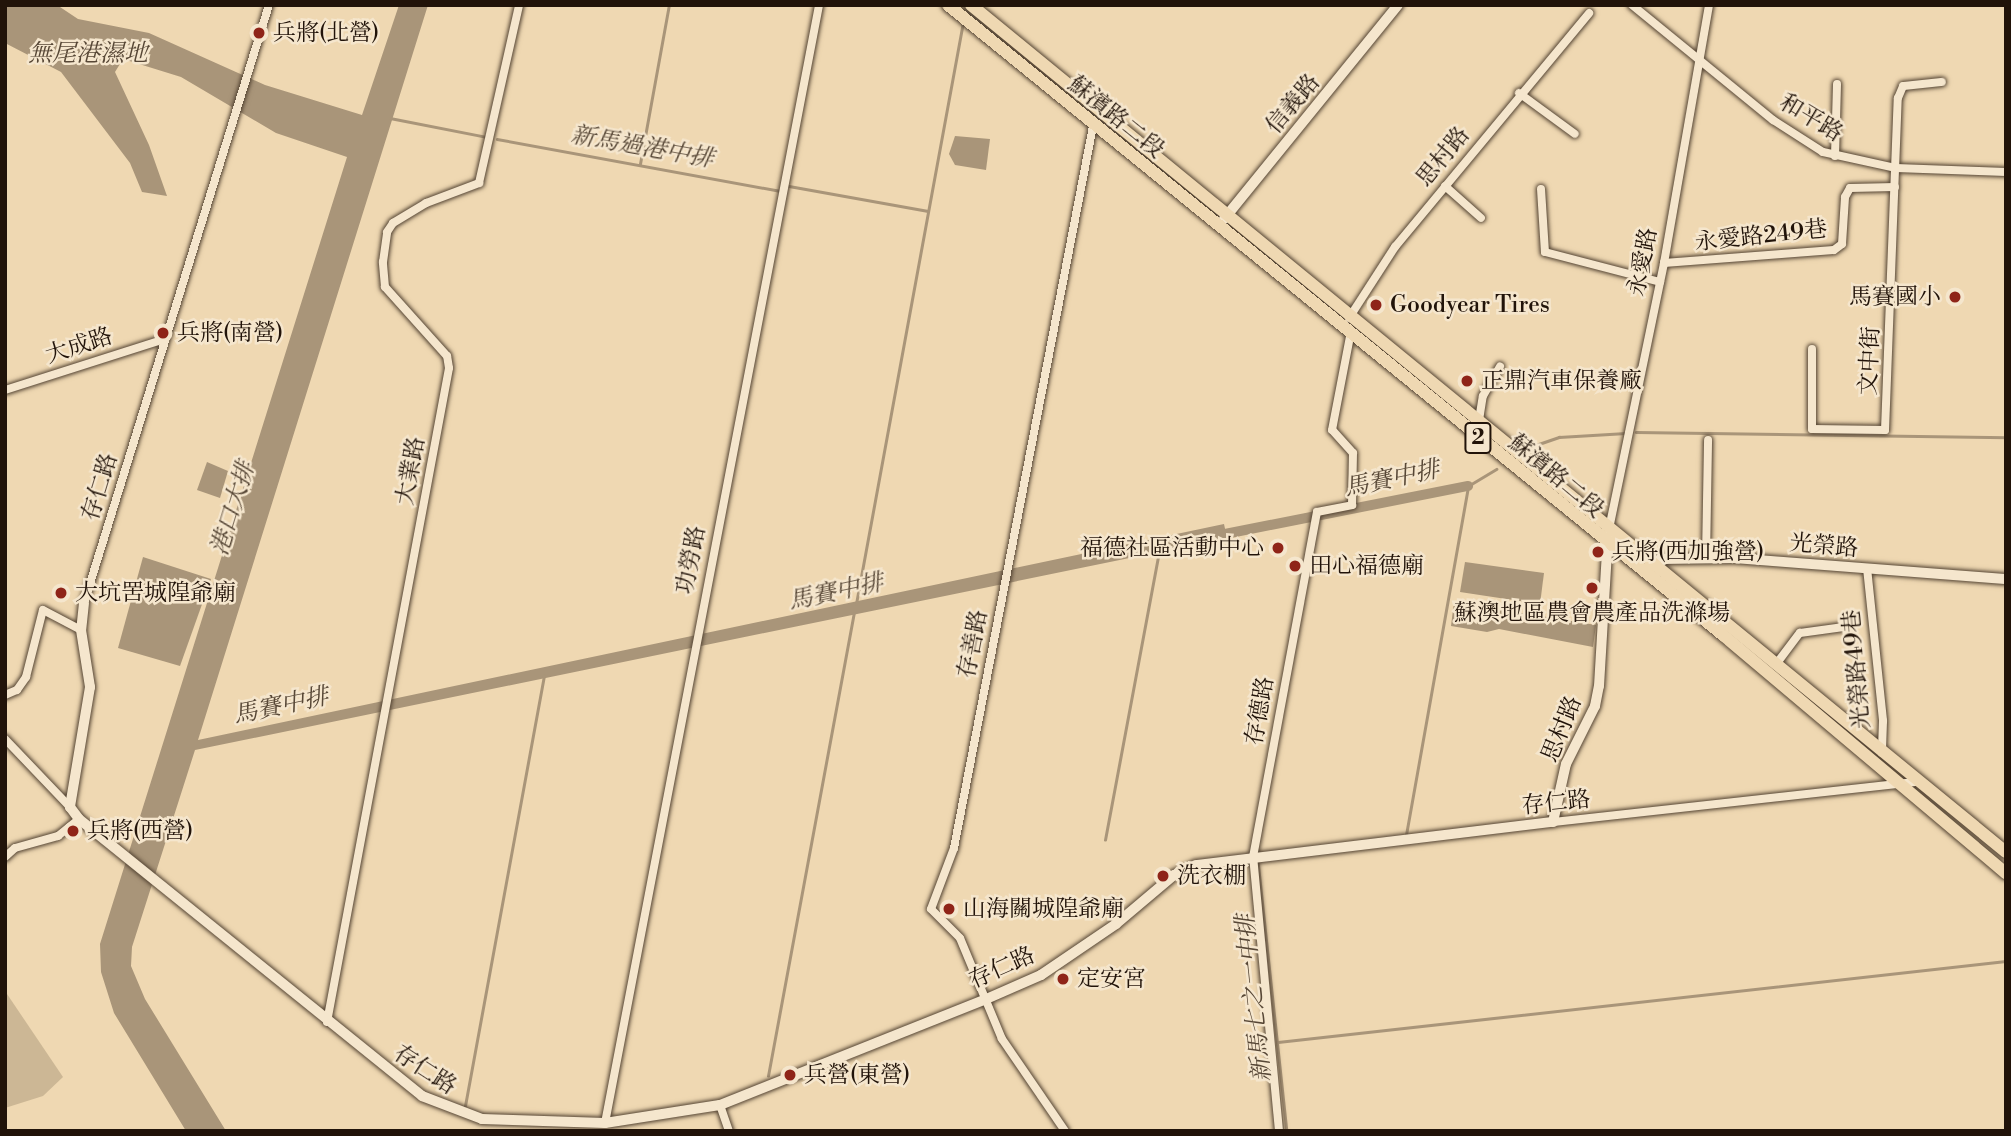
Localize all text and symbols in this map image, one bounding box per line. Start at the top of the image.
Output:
place label: 兵將(北營) [273,19,379,47]
marker: 兵將(北營) [251,25,267,41]
water label: 無尾港濕地 [28,41,148,69]
street label: 信義路 [1260,69,1326,139]
street label: 蘇濱路二段 [1063,70,1169,164]
street label: 和平路 [1774,88,1848,148]
water label: 新馬過港中排 [569,121,715,175]
street label: 思村路 [1411,122,1475,192]
street label: 永愛路249巷 [1693,215,1829,257]
street label: 永愛路 [1623,226,1663,298]
place label: 馬賽國小 [1849,283,1941,311]
marker: 馬賽國小 [1947,289,1963,305]
place label: Goodyear Tires [1390,291,1550,319]
marker: Goodyear Tires [1368,297,1384,313]
place label: 兵將(南營) [177,319,283,347]
street label: 大成路 [42,322,116,370]
marker: 兵將(南營) [155,325,171,341]
street label: 文中街 [1854,326,1886,396]
place label: 正鼎汽車保養廠 [1481,367,1642,395]
marker: 正鼎汽車保養廠 [1459,373,1475,389]
road number: 2 [1464,420,1492,456]
street label: 蘇濱路二段 [1503,428,1609,524]
street label: 大業路 [391,435,431,507]
street label: 存仁路 [77,450,123,524]
water label: 馬賽中排 [1342,456,1442,504]
water label: 港口大排 [206,459,262,559]
street label: 功勞路 [671,524,711,596]
street label: 光榮路 [1788,529,1860,563]
place label: 福德社區活動中心 [1080,534,1264,562]
place label: 兵將(西加強營) [1612,538,1764,566]
marker: 福德社區活動中心 [1270,540,1286,556]
marker: 兵將(西加強營) [1590,544,1606,560]
place label: 田心福德廟 [1309,552,1424,580]
marker: 田心福德廟 [1287,558,1303,574]
water label: 馬賽中排 [786,569,886,617]
place label: 大坑罟城隍爺廟 [75,579,236,607]
marker: 蘇澳地區農會農產品洗滌場 [1584,580,1600,596]
marker: 大坑罟城隍爺廟 [53,585,69,601]
place label: 蘇澳地區農會農產品洗滌場 [1454,599,1730,627]
street label: 存善路 [953,608,993,680]
street label: 光榮路49巷 [1838,608,1876,730]
street label: 存德路 [1240,675,1280,747]
water label: 馬賽中排 [231,683,331,731]
street label: 思村路 [1536,692,1588,766]
street label: 存仁路 [1520,786,1592,820]
place label: 兵將(西營) [87,817,193,845]
marker: 兵將(西營) [65,823,81,839]
place label: 洗衣棚 [1177,862,1246,890]
marker: 洗衣棚 [1155,868,1171,884]
place label: 山海關城隍爺廟 [963,895,1124,923]
marker: 山海關城隍爺廟 [941,901,957,917]
water label: 新馬七之一中排 [1232,913,1278,1083]
street label: 存仁路 [965,941,1039,995]
place label: 定安宮 [1077,965,1146,993]
marker: 定安宮 [1055,971,1071,987]
street label: 存仁路 [389,1040,461,1100]
place label: 兵營(東營) [804,1061,910,1089]
marker: 兵營(東營) [782,1067,798,1083]

